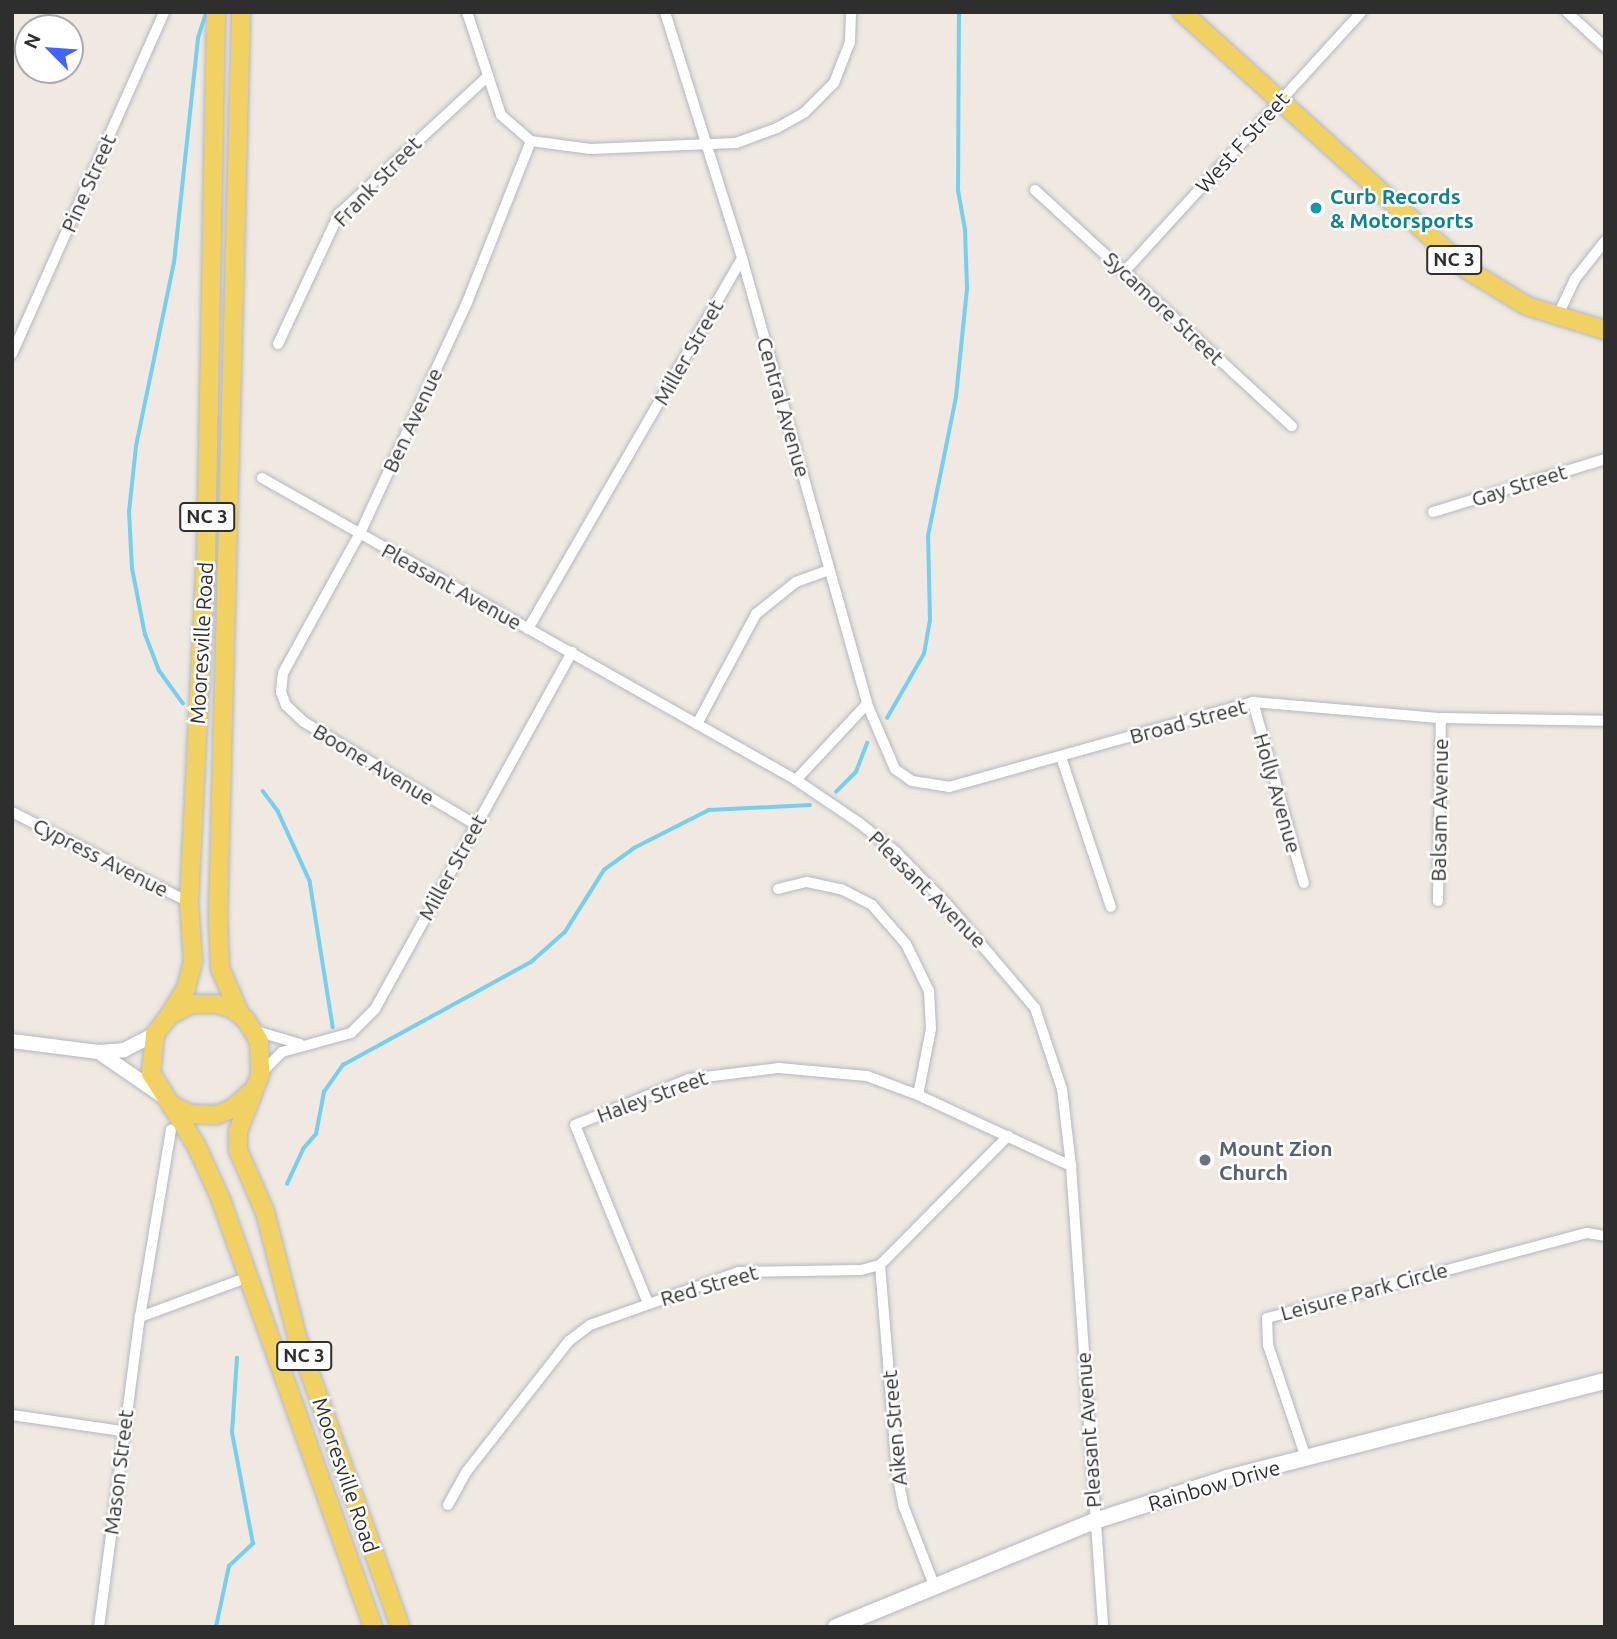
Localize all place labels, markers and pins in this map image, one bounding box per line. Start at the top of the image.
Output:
place label: Curb Records & Motorsports [1330,183,1474,233]
marker: Curb Records & Motorsports [1308,200,1324,216]
place label: Mount Zion Church [1219,1135,1332,1185]
marker: Mount Zion Church [1197,1152,1213,1168]

